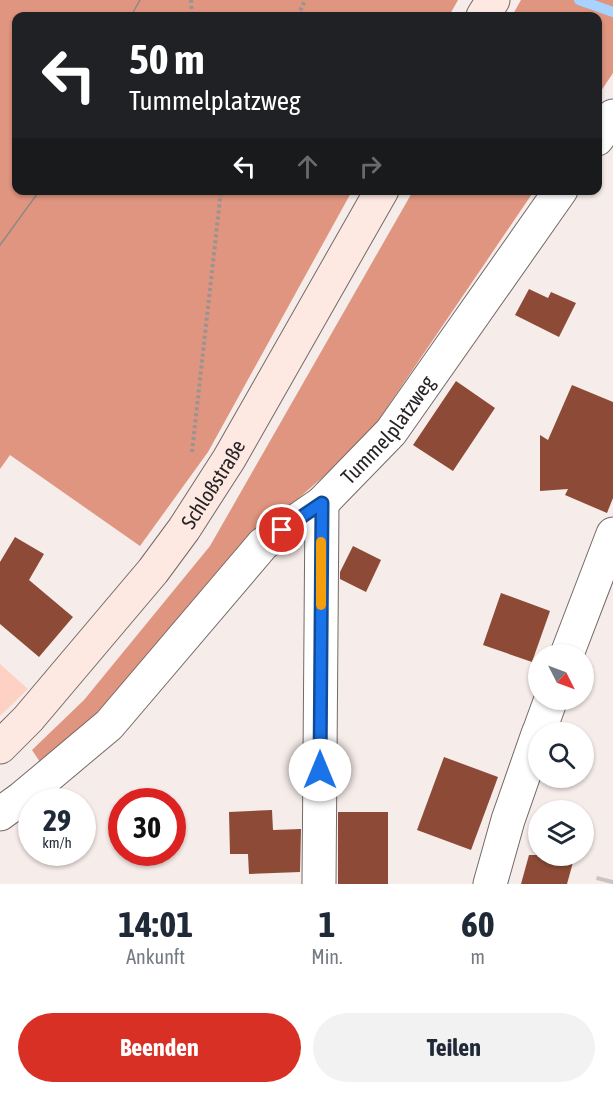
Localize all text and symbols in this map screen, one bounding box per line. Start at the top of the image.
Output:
text: 50 m [129,35,204,83]
icon: left [30,36,108,114]
text: Tummelplatzweg [129,85,301,116]
icon: left [228,150,261,183]
icon: ahead [291,150,324,183]
icon: right [354,150,387,183]
street label: Tummelplatzweg [336,371,439,488]
street label: Schloßstraße [176,435,250,533]
pin [256,504,307,555]
icon: arrive [265,513,298,546]
north arrow [528,644,594,710]
map controls [528,644,594,866]
button: search [528,722,594,788]
position arrow [288,738,352,802]
speed limit sign: 30 [108,788,186,866]
button: layers [528,800,594,866]
text: 29 [43,803,71,837]
text: km/h [42,834,72,851]
text: 14:01 [118,903,193,945]
text: 1 [319,903,335,945]
text: 60 [461,903,495,945]
text: Ankunft [126,945,185,968]
text: Min. [311,945,343,968]
text: m [471,945,485,968]
button: Beenden [18,1013,301,1082]
button: Teilen [313,1013,595,1082]

